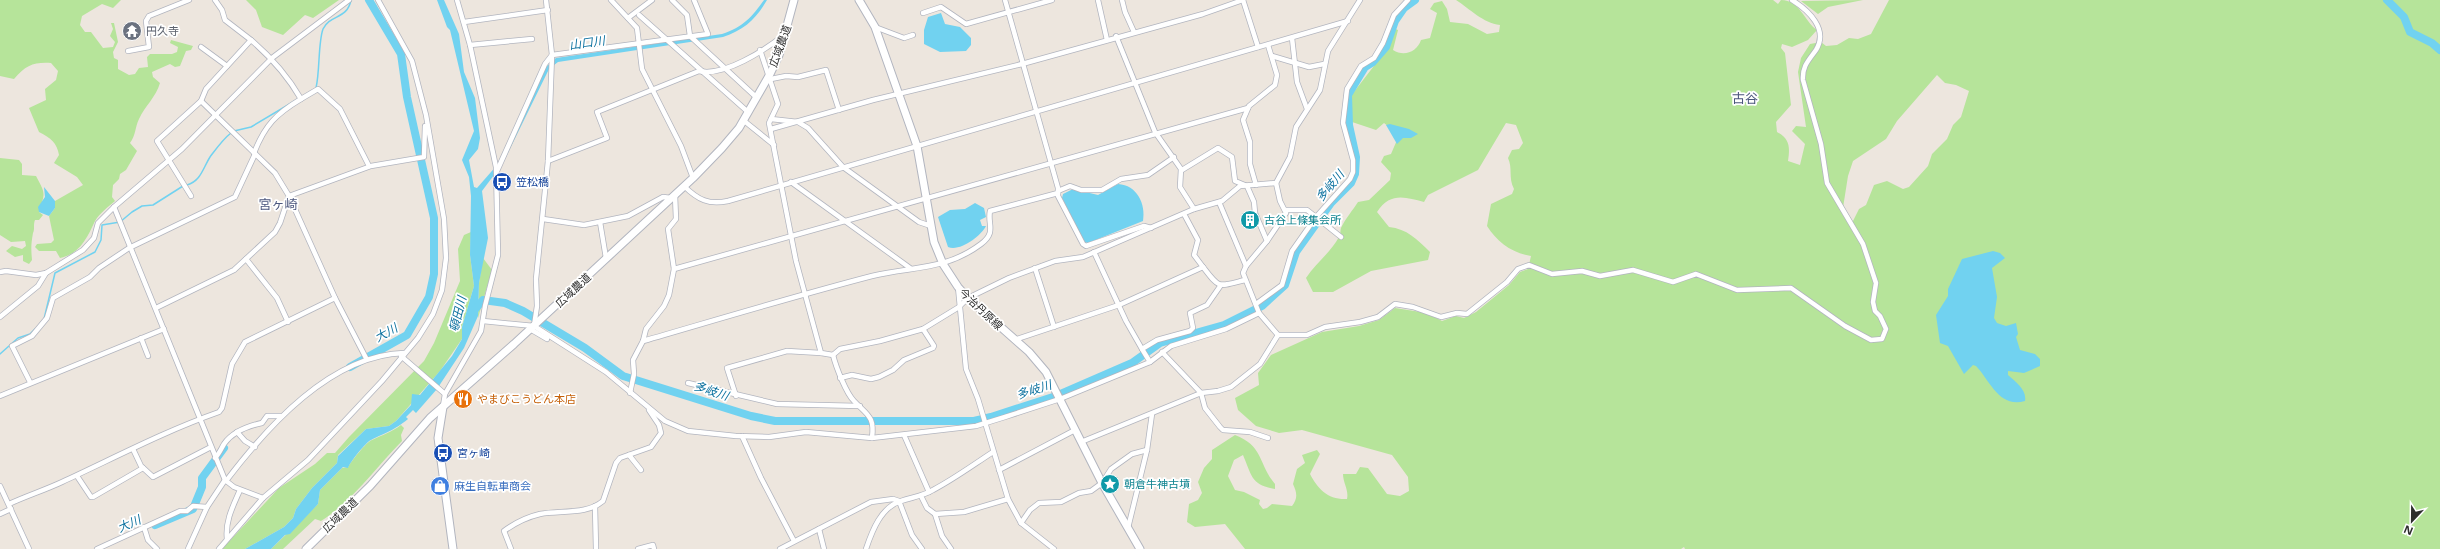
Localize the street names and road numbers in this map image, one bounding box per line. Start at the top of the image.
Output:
street label: 広域農道 [765,23,794,69]
street label: 広域農道 [551,269,594,310]
street label: 今治丹原線 [956,284,1007,333]
street label: 広域農道 [319,494,361,535]

